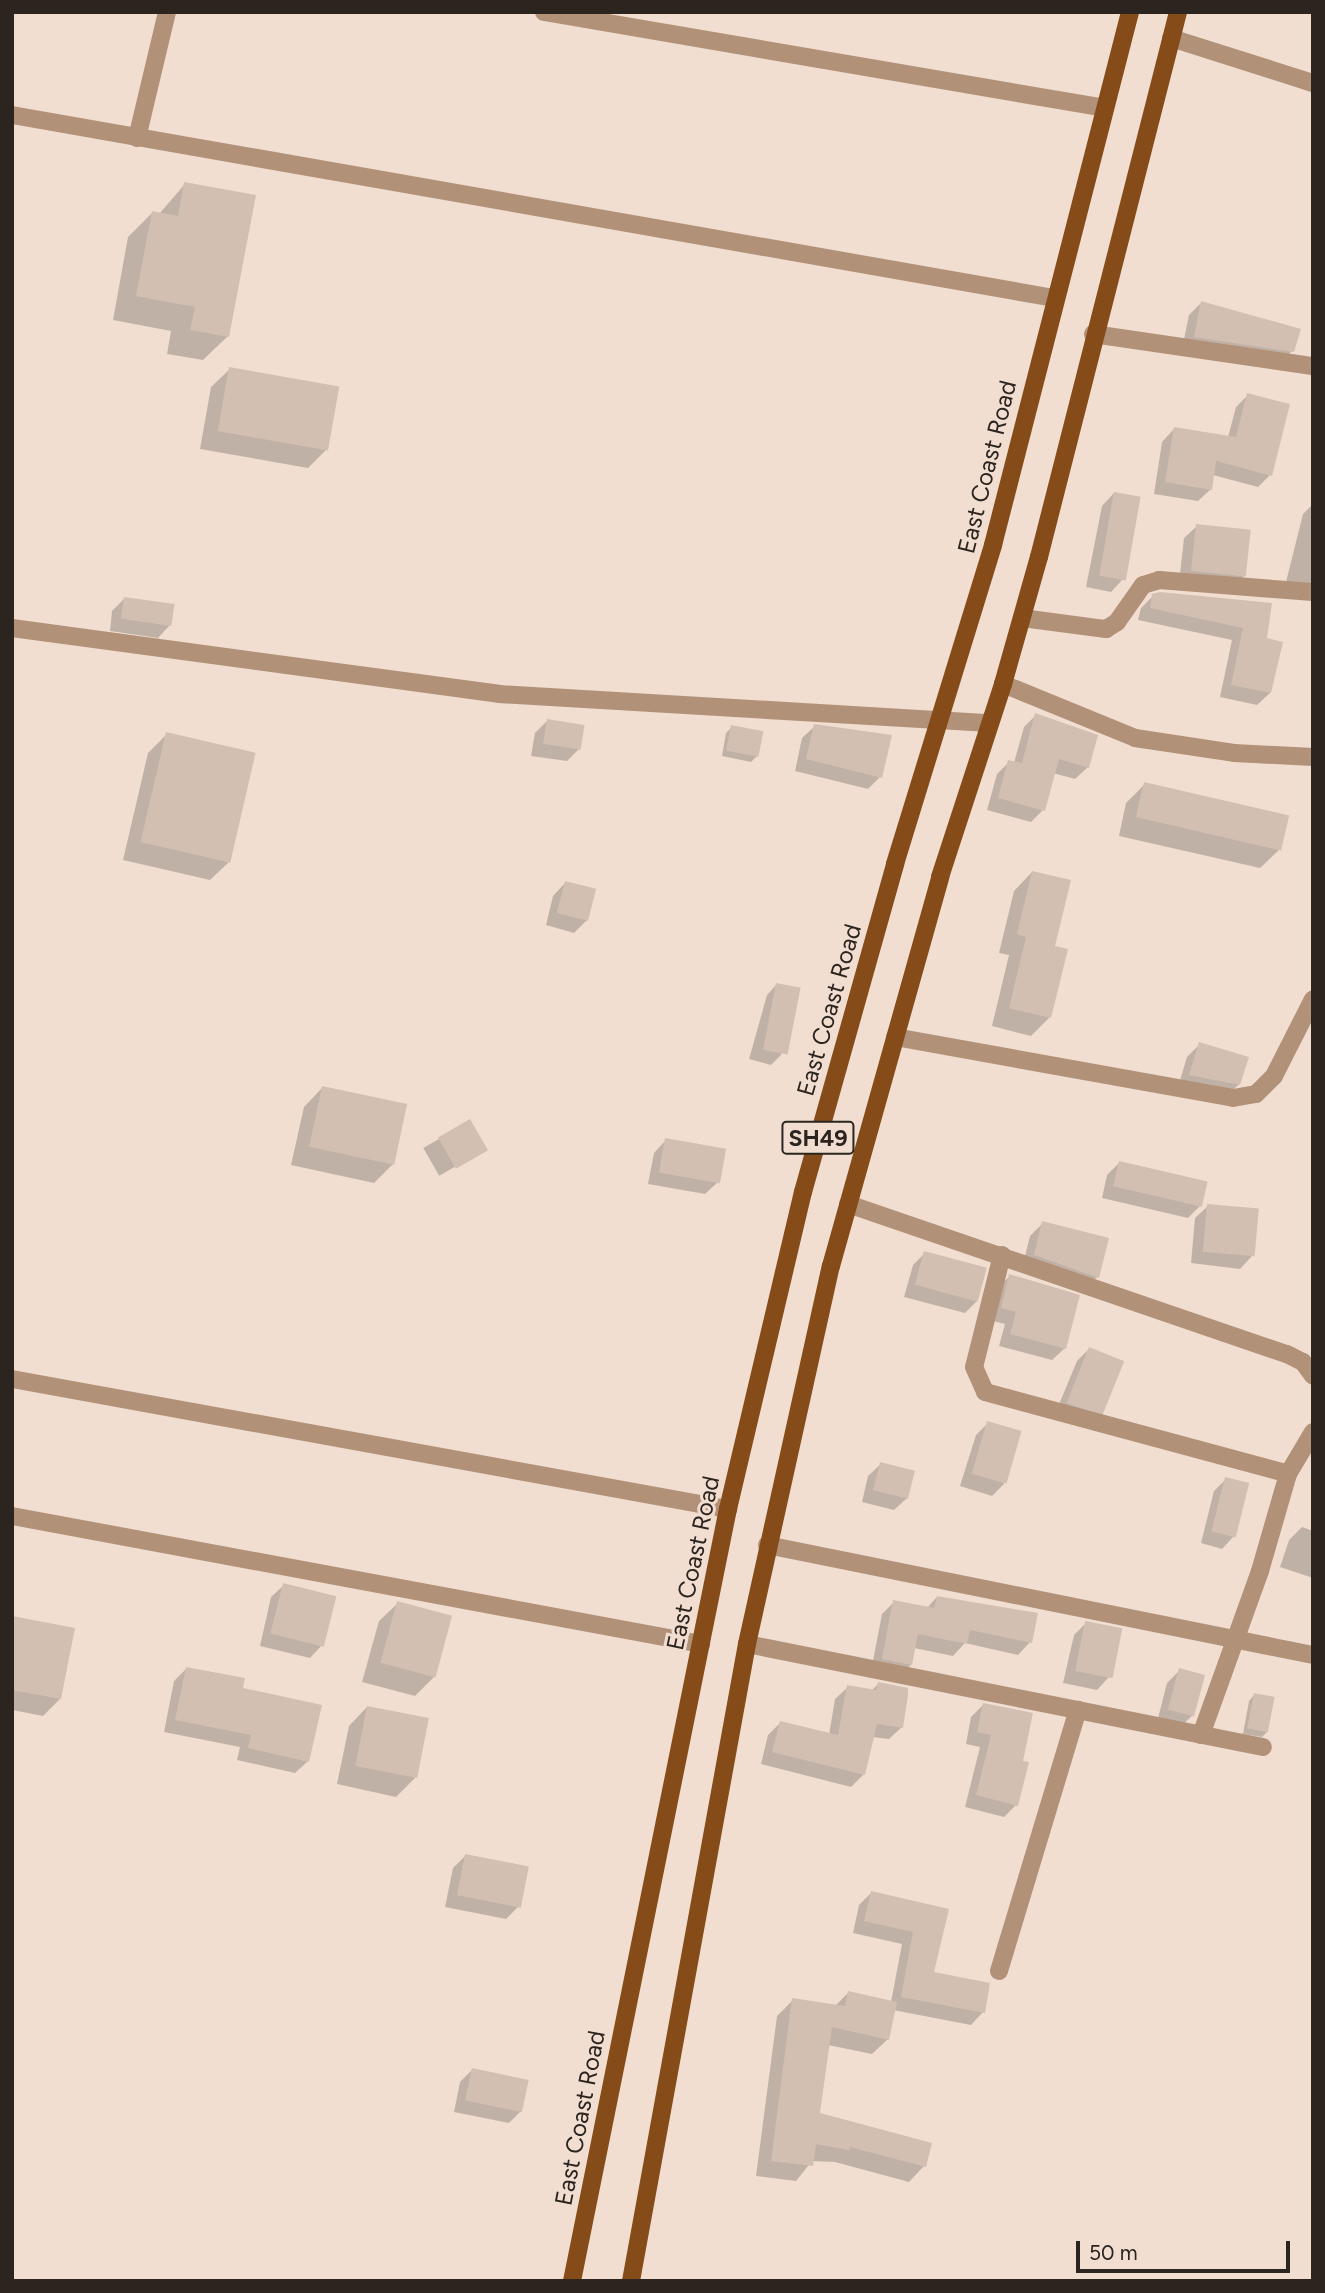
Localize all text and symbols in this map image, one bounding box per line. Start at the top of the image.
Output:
street label: East Coast Road [952,377,1022,557]
street label: East Coast Road [791,921,867,1099]
road number: SH49 [781,1119,855,1158]
street label: East Coast Road [660,1473,726,1653]
street label: East Coast Road [549,2028,611,2208]
scale bar [1080,2226,1294,2270]
text: 50 m [1089,2240,1138,2265]

